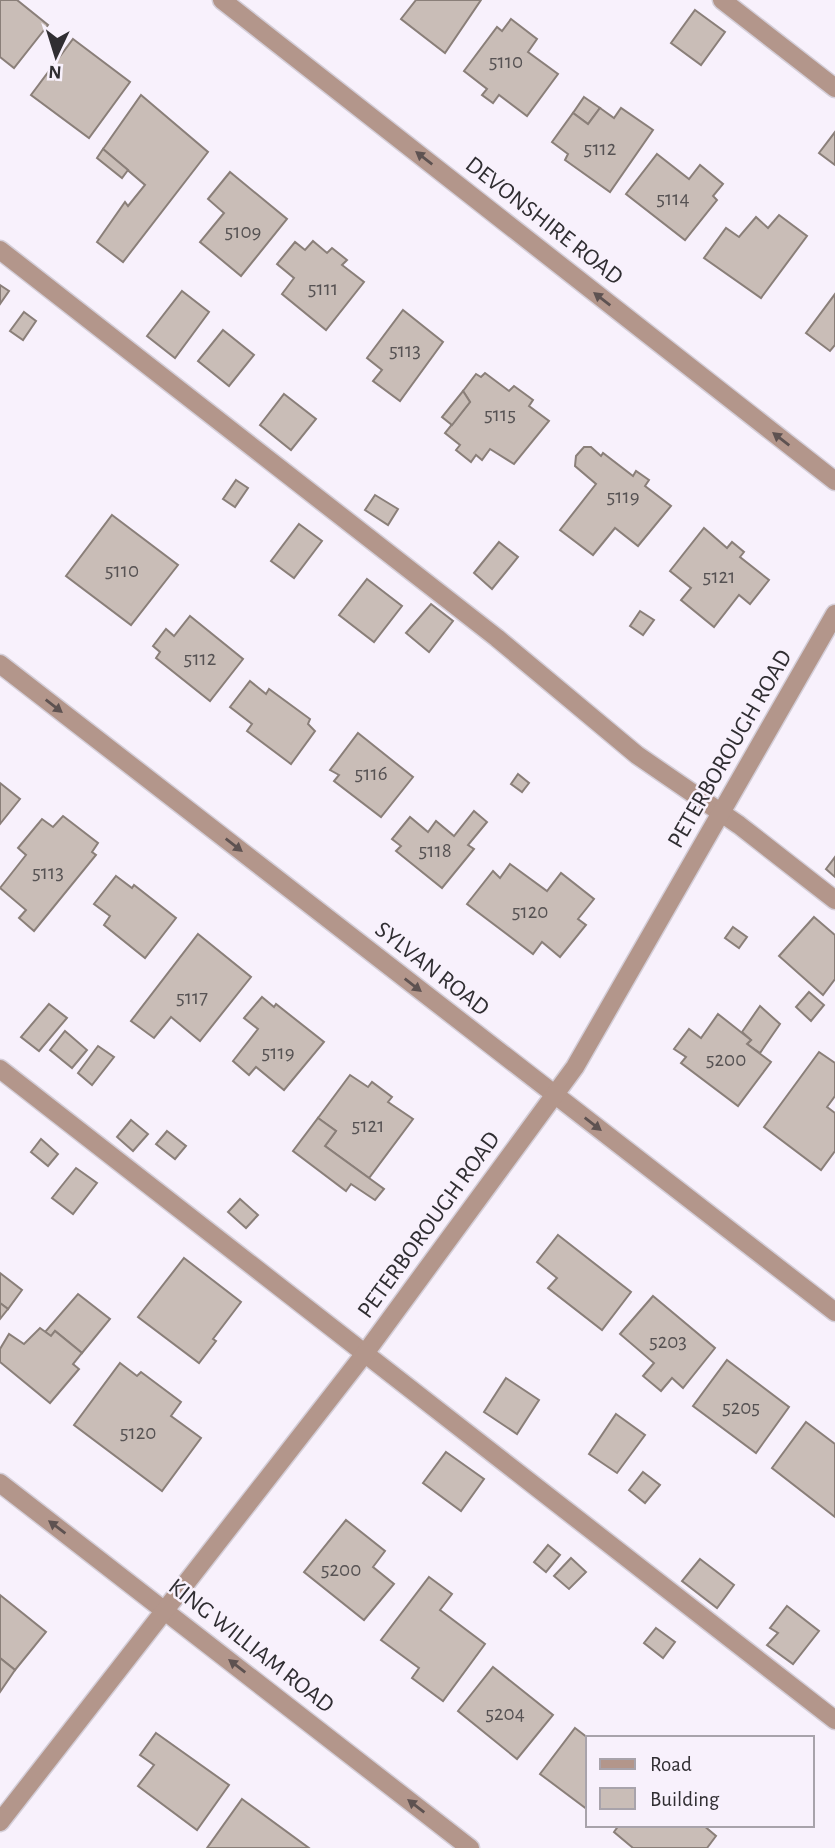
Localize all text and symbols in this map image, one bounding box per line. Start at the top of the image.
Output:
north arrow [21,21,91,91]
house number: 5110 [489,51,523,72]
text: N [48,62,62,81]
house number: 5112 [584,138,616,159]
one-way arrow [415,151,433,166]
street label: DEVONSHIRE ROAD [461,152,627,290]
house number: 5114 [656,188,690,209]
house number: 5109 [225,221,261,242]
house number: 5111 [308,278,338,299]
one-way arrow [594,291,612,306]
house number: 5113 [389,340,421,361]
house number: 5115 [484,404,516,425]
one-way arrow [773,432,791,447]
house number: 5119 [606,486,640,507]
house number: 5110 [105,560,139,581]
house number: 5121 [703,566,735,587]
street label: PETERBOROUGH ROAD [664,646,796,852]
house number: 5112 [184,648,216,669]
one-way arrow [45,698,63,712]
house number: 5116 [354,763,388,784]
one-way arrow [224,838,242,853]
house number: 5118 [418,840,452,861]
house number: 5113 [32,862,64,883]
house number: 5120 [512,901,548,922]
street label: SYLVAN ROAD [370,917,494,1021]
one-way arrow [404,978,422,993]
house number: 5117 [176,987,208,1008]
house number: 5119 [261,1042,295,1063]
house number: 5200 [706,1049,746,1070]
house number: 5121 [352,1115,384,1136]
one-way arrow [584,1117,602,1131]
street label: PETERBOROUGH ROAD [353,1127,505,1323]
house number: 5203 [649,1331,687,1352]
house number: 5205 [722,1397,760,1418]
house number: 5120 [120,1422,156,1443]
one-way arrow [48,1520,66,1534]
house number: 5200 [321,1559,361,1580]
street label: KING WILLIAM ROAD [164,1574,338,1718]
one-way arrow [228,1658,246,1673]
house number: 5204 [485,1703,525,1724]
legend [586,1736,814,1827]
text: Road [650,1754,692,1775]
text: Building [650,1789,720,1810]
one-way arrow [407,1799,425,1814]

